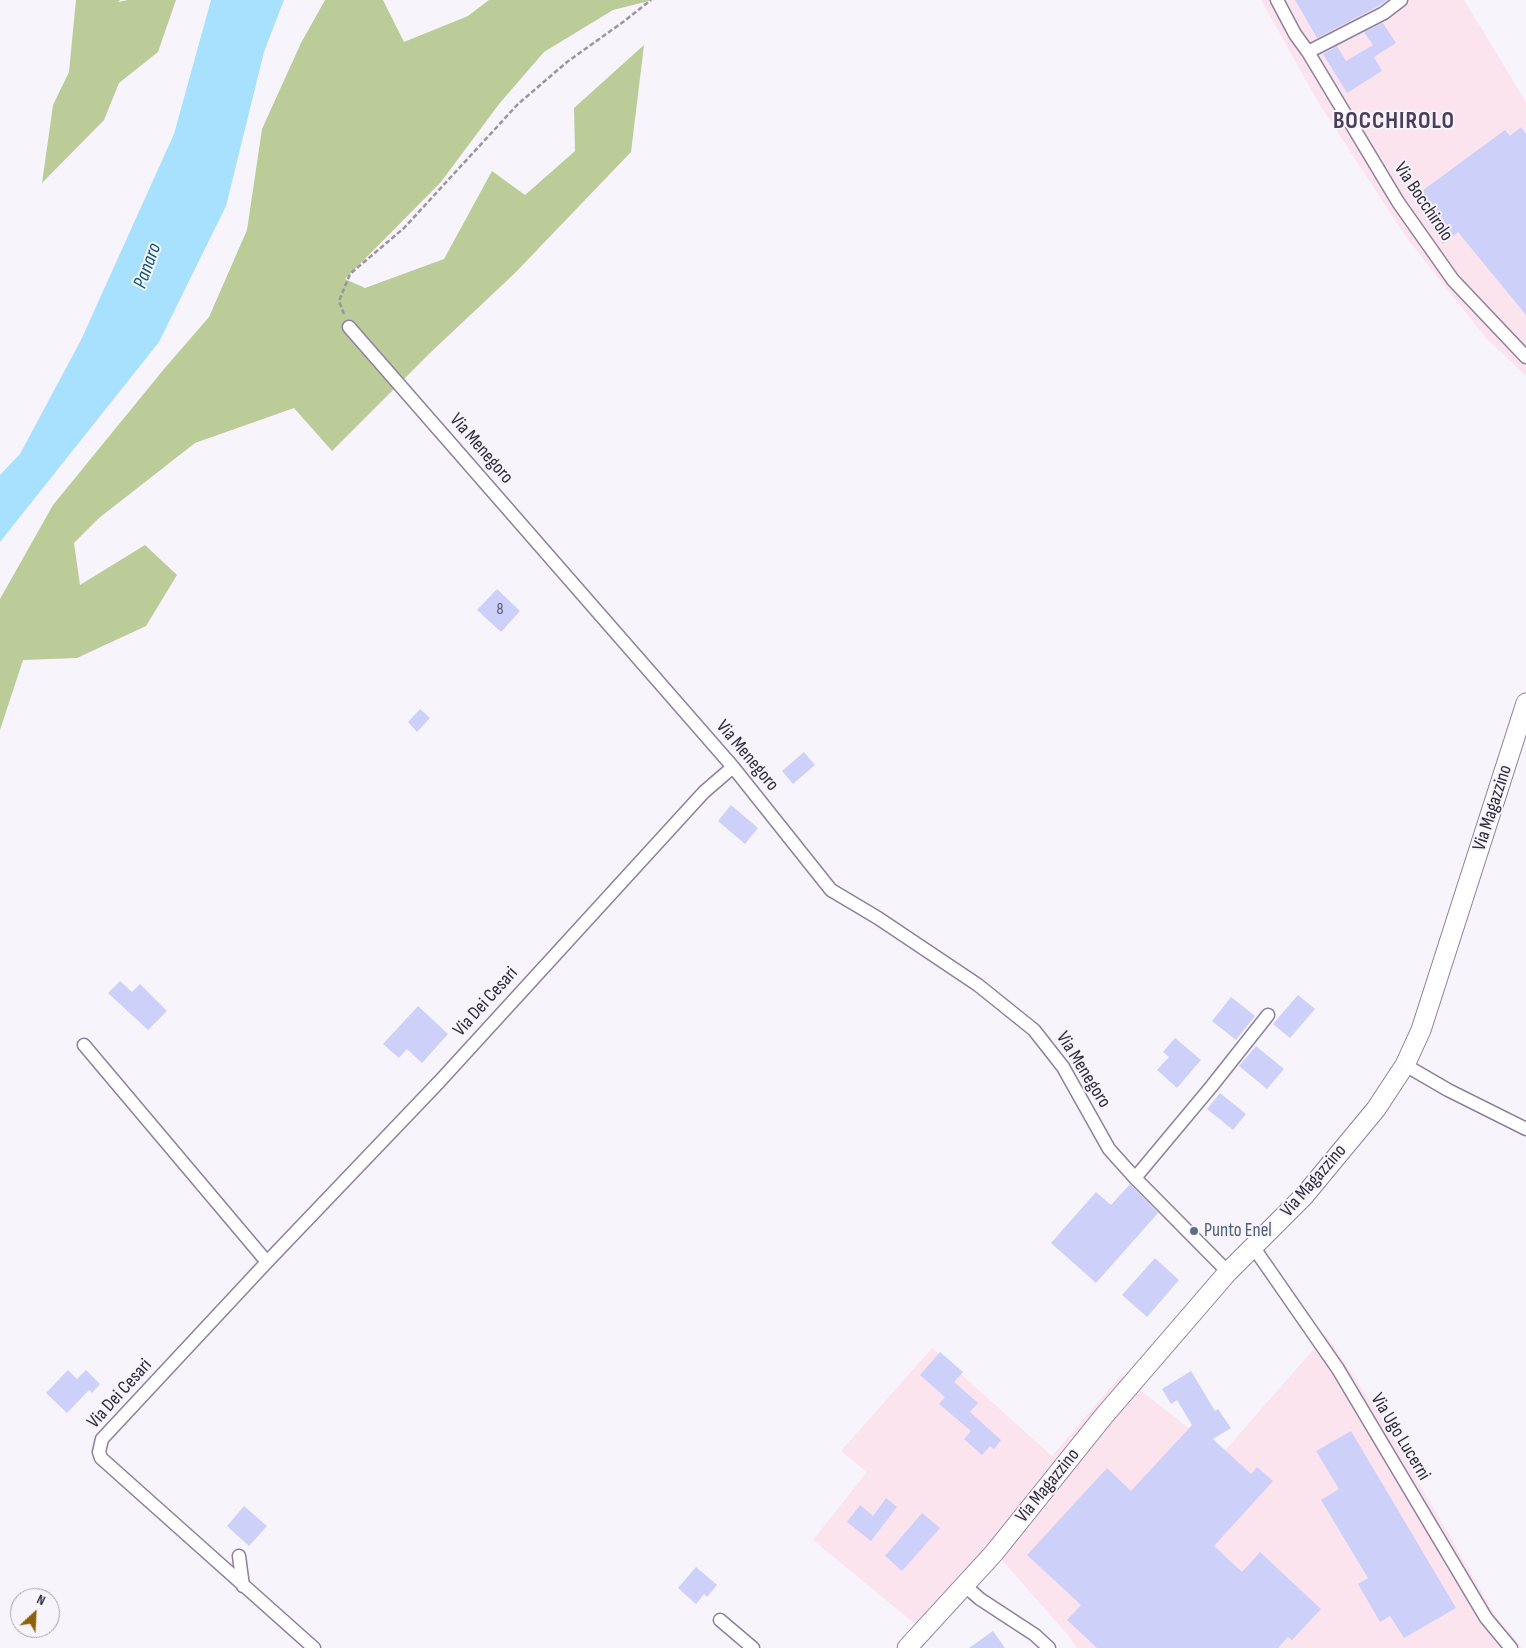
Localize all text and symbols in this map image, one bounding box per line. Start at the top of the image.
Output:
district label: BOCCHIROLO [1332,108,1456,136]
street label: Via Bocchirolo [1388,158,1458,246]
water label: Panaro [129,240,167,292]
street label: Via Menegoro [444,409,518,489]
house number: 8 [496,600,504,620]
street label: Via Menegoro [711,716,783,796]
street label: Via Magazzino [1468,762,1518,854]
street label: Via Dei Cesari [449,963,523,1041]
street label: Via Menegoro [1051,1028,1115,1112]
street label: Via Magazzino [1276,1140,1352,1222]
place label: Punto Enel [1204,1220,1272,1242]
marker: Punto Enel [1188,1225,1200,1237]
street label: Via Dei Cesari [83,1355,157,1433]
street label: Via Ugo Lucerni [1365,1389,1435,1485]
street label: Via Magazzino [1011,1444,1085,1528]
north arrow [10,1588,60,1638]
text: N [34,1591,48,1609]

